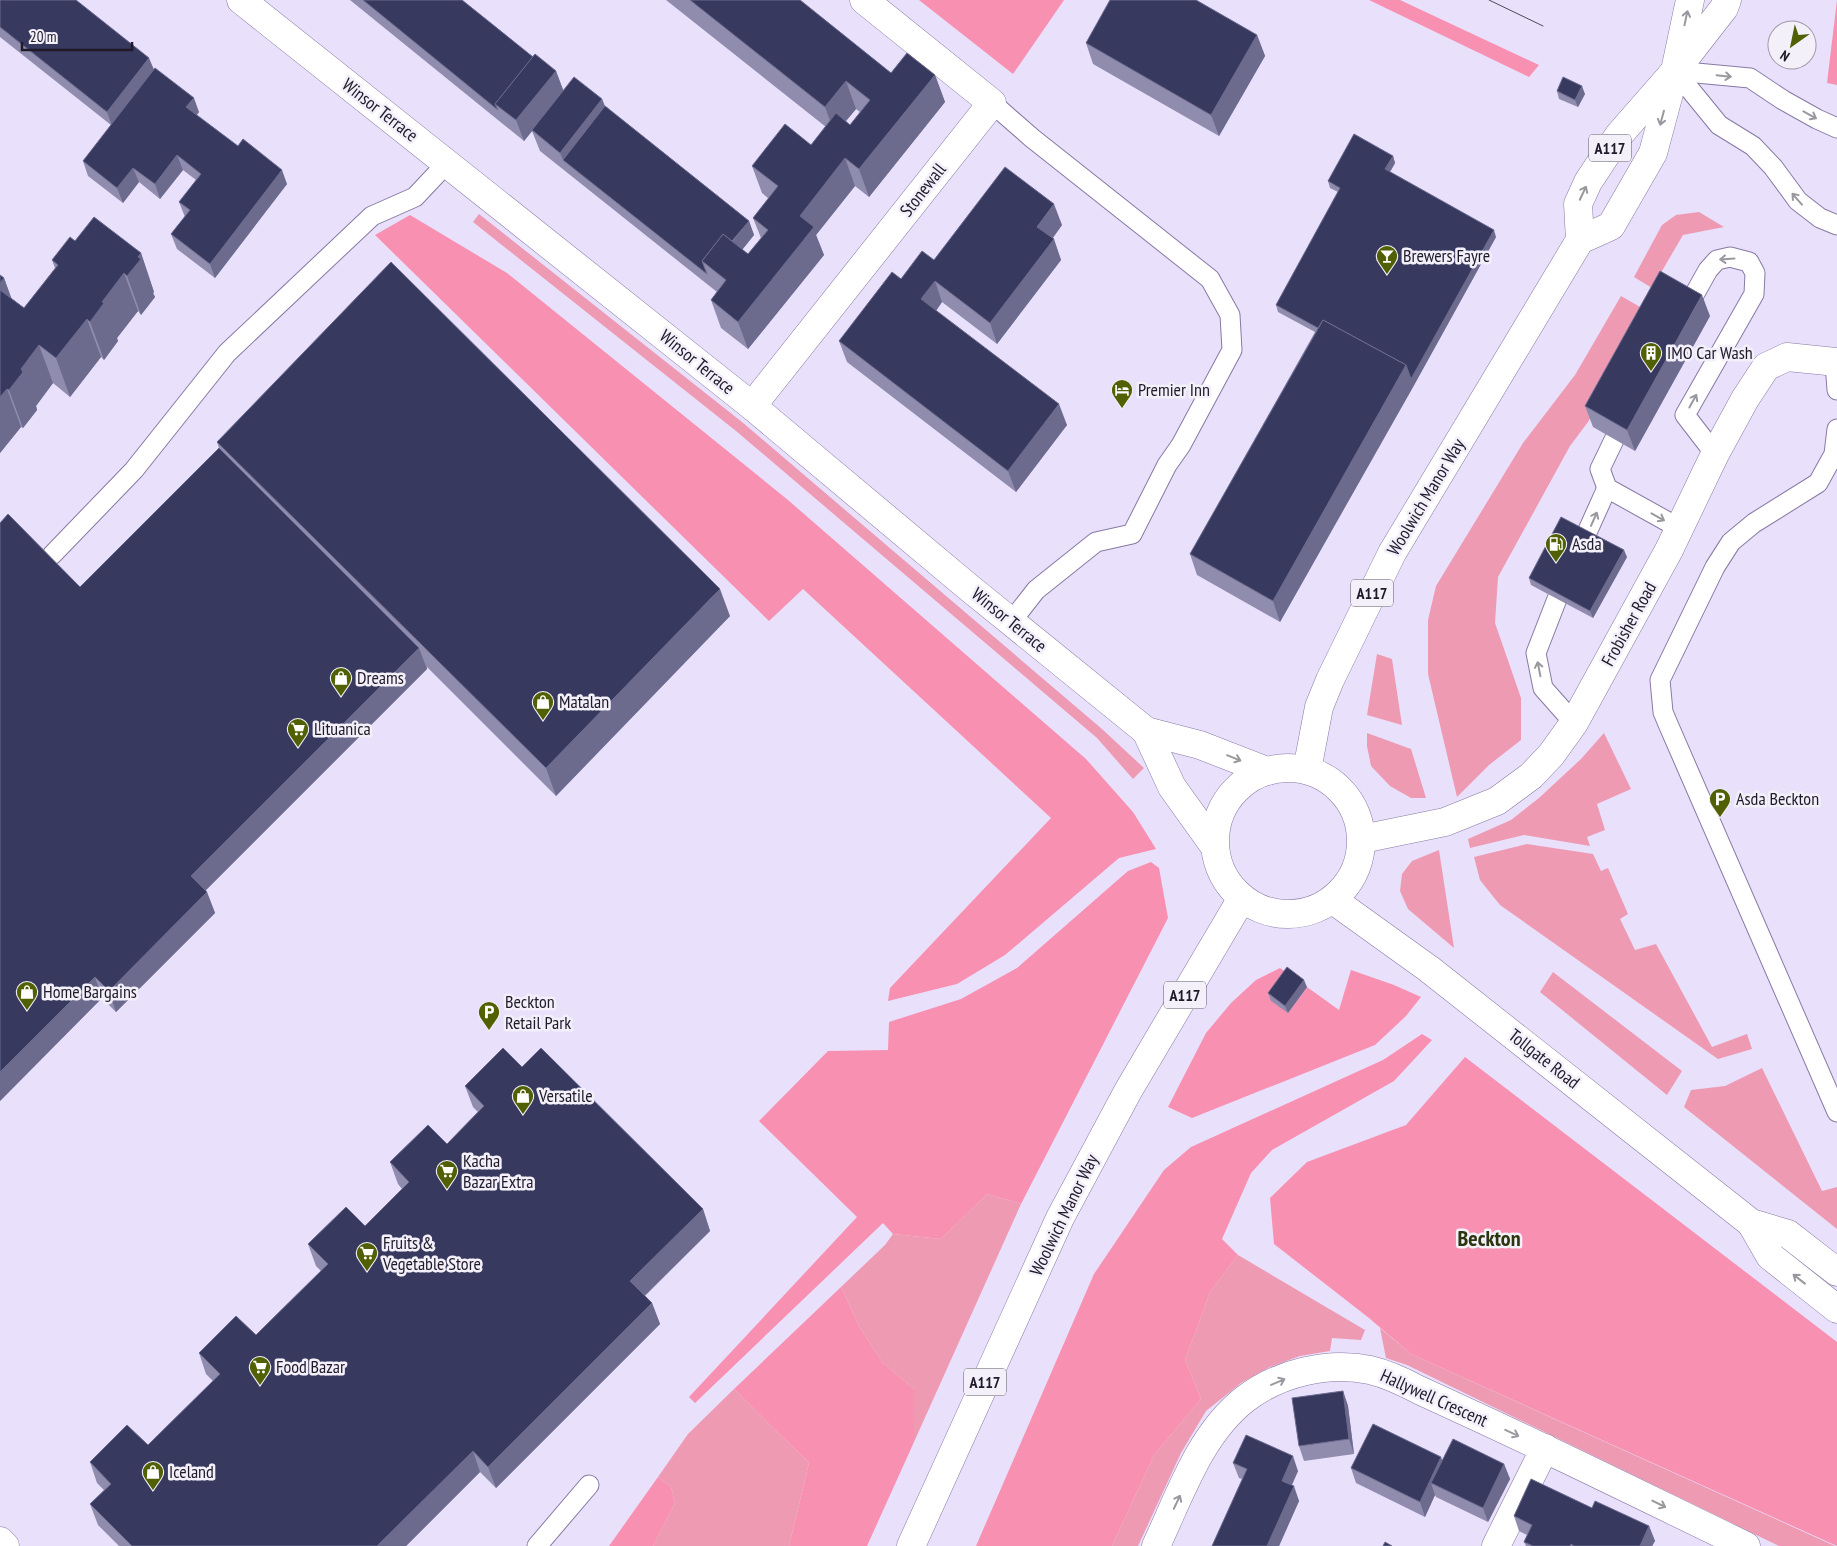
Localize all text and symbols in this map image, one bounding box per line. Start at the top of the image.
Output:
one-way arrow [1682,11,1691,27]
scale bar [22,20,132,52]
north arrow [1767,20,1817,70]
text: 20 m [30,27,56,46]
text: N [1777,46,1793,66]
one-way arrow [1715,71,1731,81]
street label: Winsor Terrace [338,73,423,146]
one-way arrow [1657,110,1667,126]
one-way arrow [1802,110,1817,120]
road number: A117 [1589,134,1631,162]
street label: Stonewall [895,158,951,221]
one-way arrow [1579,186,1588,201]
one-way arrow [1791,192,1803,205]
bar icon: Brewers Fayre [1375,244,1399,275]
place label: Brewers Fayre [1403,244,1490,267]
one-way arrow [1719,254,1735,263]
street label: Winsor Terrace [655,324,740,399]
building icon: IMO Car Wash [1639,341,1663,372]
place label: IMO Car Wash [1667,341,1753,364]
hotel icon: Premier Inn [1110,378,1134,409]
place label: Premier Inn [1138,378,1210,401]
one-way arrow [1688,394,1698,409]
street label: Woolwich Manor Way [1382,434,1470,559]
one-way arrow [1589,512,1599,527]
one-way arrow [1651,512,1666,522]
fuel station icon: Asda [1544,532,1568,563]
place label: Asda [1572,532,1602,555]
street label: Frobisher Road [1596,578,1661,670]
road number: A117 [1351,580,1393,606]
street label: Winsor Terrace [967,582,1052,657]
one-way arrow [1534,662,1544,678]
shop icon: Dreams [329,666,353,697]
place label: Dreams [357,666,404,689]
shop icon: Matalan [531,690,555,721]
place label: Matalan [559,690,609,713]
supermarket icon: Lituanica [286,717,310,748]
place label: Lituanica [314,717,371,740]
one-way arrow [1226,754,1241,763]
parking icon: Asda Beckton [1708,787,1732,818]
place label: Asda Beckton [1736,787,1819,810]
shop icon: Home Bargains [15,980,39,1011]
place label: Home Bargains [43,980,137,1003]
road number: A117 [1164,982,1206,1008]
place label: Beckton Retail Park [505,990,571,1034]
parking icon: Beckton Retail Park [477,1000,501,1031]
street label: Tollgate Road [1504,1024,1585,1094]
shop icon: Versatile [511,1084,535,1115]
place label: Versatile [538,1084,593,1107]
place label: Kacha Bazar Extra [463,1149,533,1193]
street label: Woolwich Manor Way [1024,1150,1103,1279]
supermarket icon: Kacha Bazar Extra [435,1159,459,1190]
district label: Beckton [1457,1224,1521,1252]
place label: Fruits & Vegetable Store [382,1231,481,1275]
supermarket icon: Fruits & Vegetable Store [355,1241,379,1272]
one-way arrow [1793,1273,1806,1284]
supermarket icon: Food Bazar [248,1355,272,1386]
place label: Food Bazar [276,1355,345,1378]
street label: Hallywell Crescent [1377,1364,1492,1431]
road number: A117 [964,1368,1006,1395]
one-way arrow [1270,1376,1285,1386]
one-way arrow [1504,1429,1519,1438]
shop icon: Iceland [141,1460,165,1491]
place label: Iceland [169,1460,214,1483]
one-way arrow [1173,1495,1182,1510]
one-way arrow [1651,1499,1666,1509]

